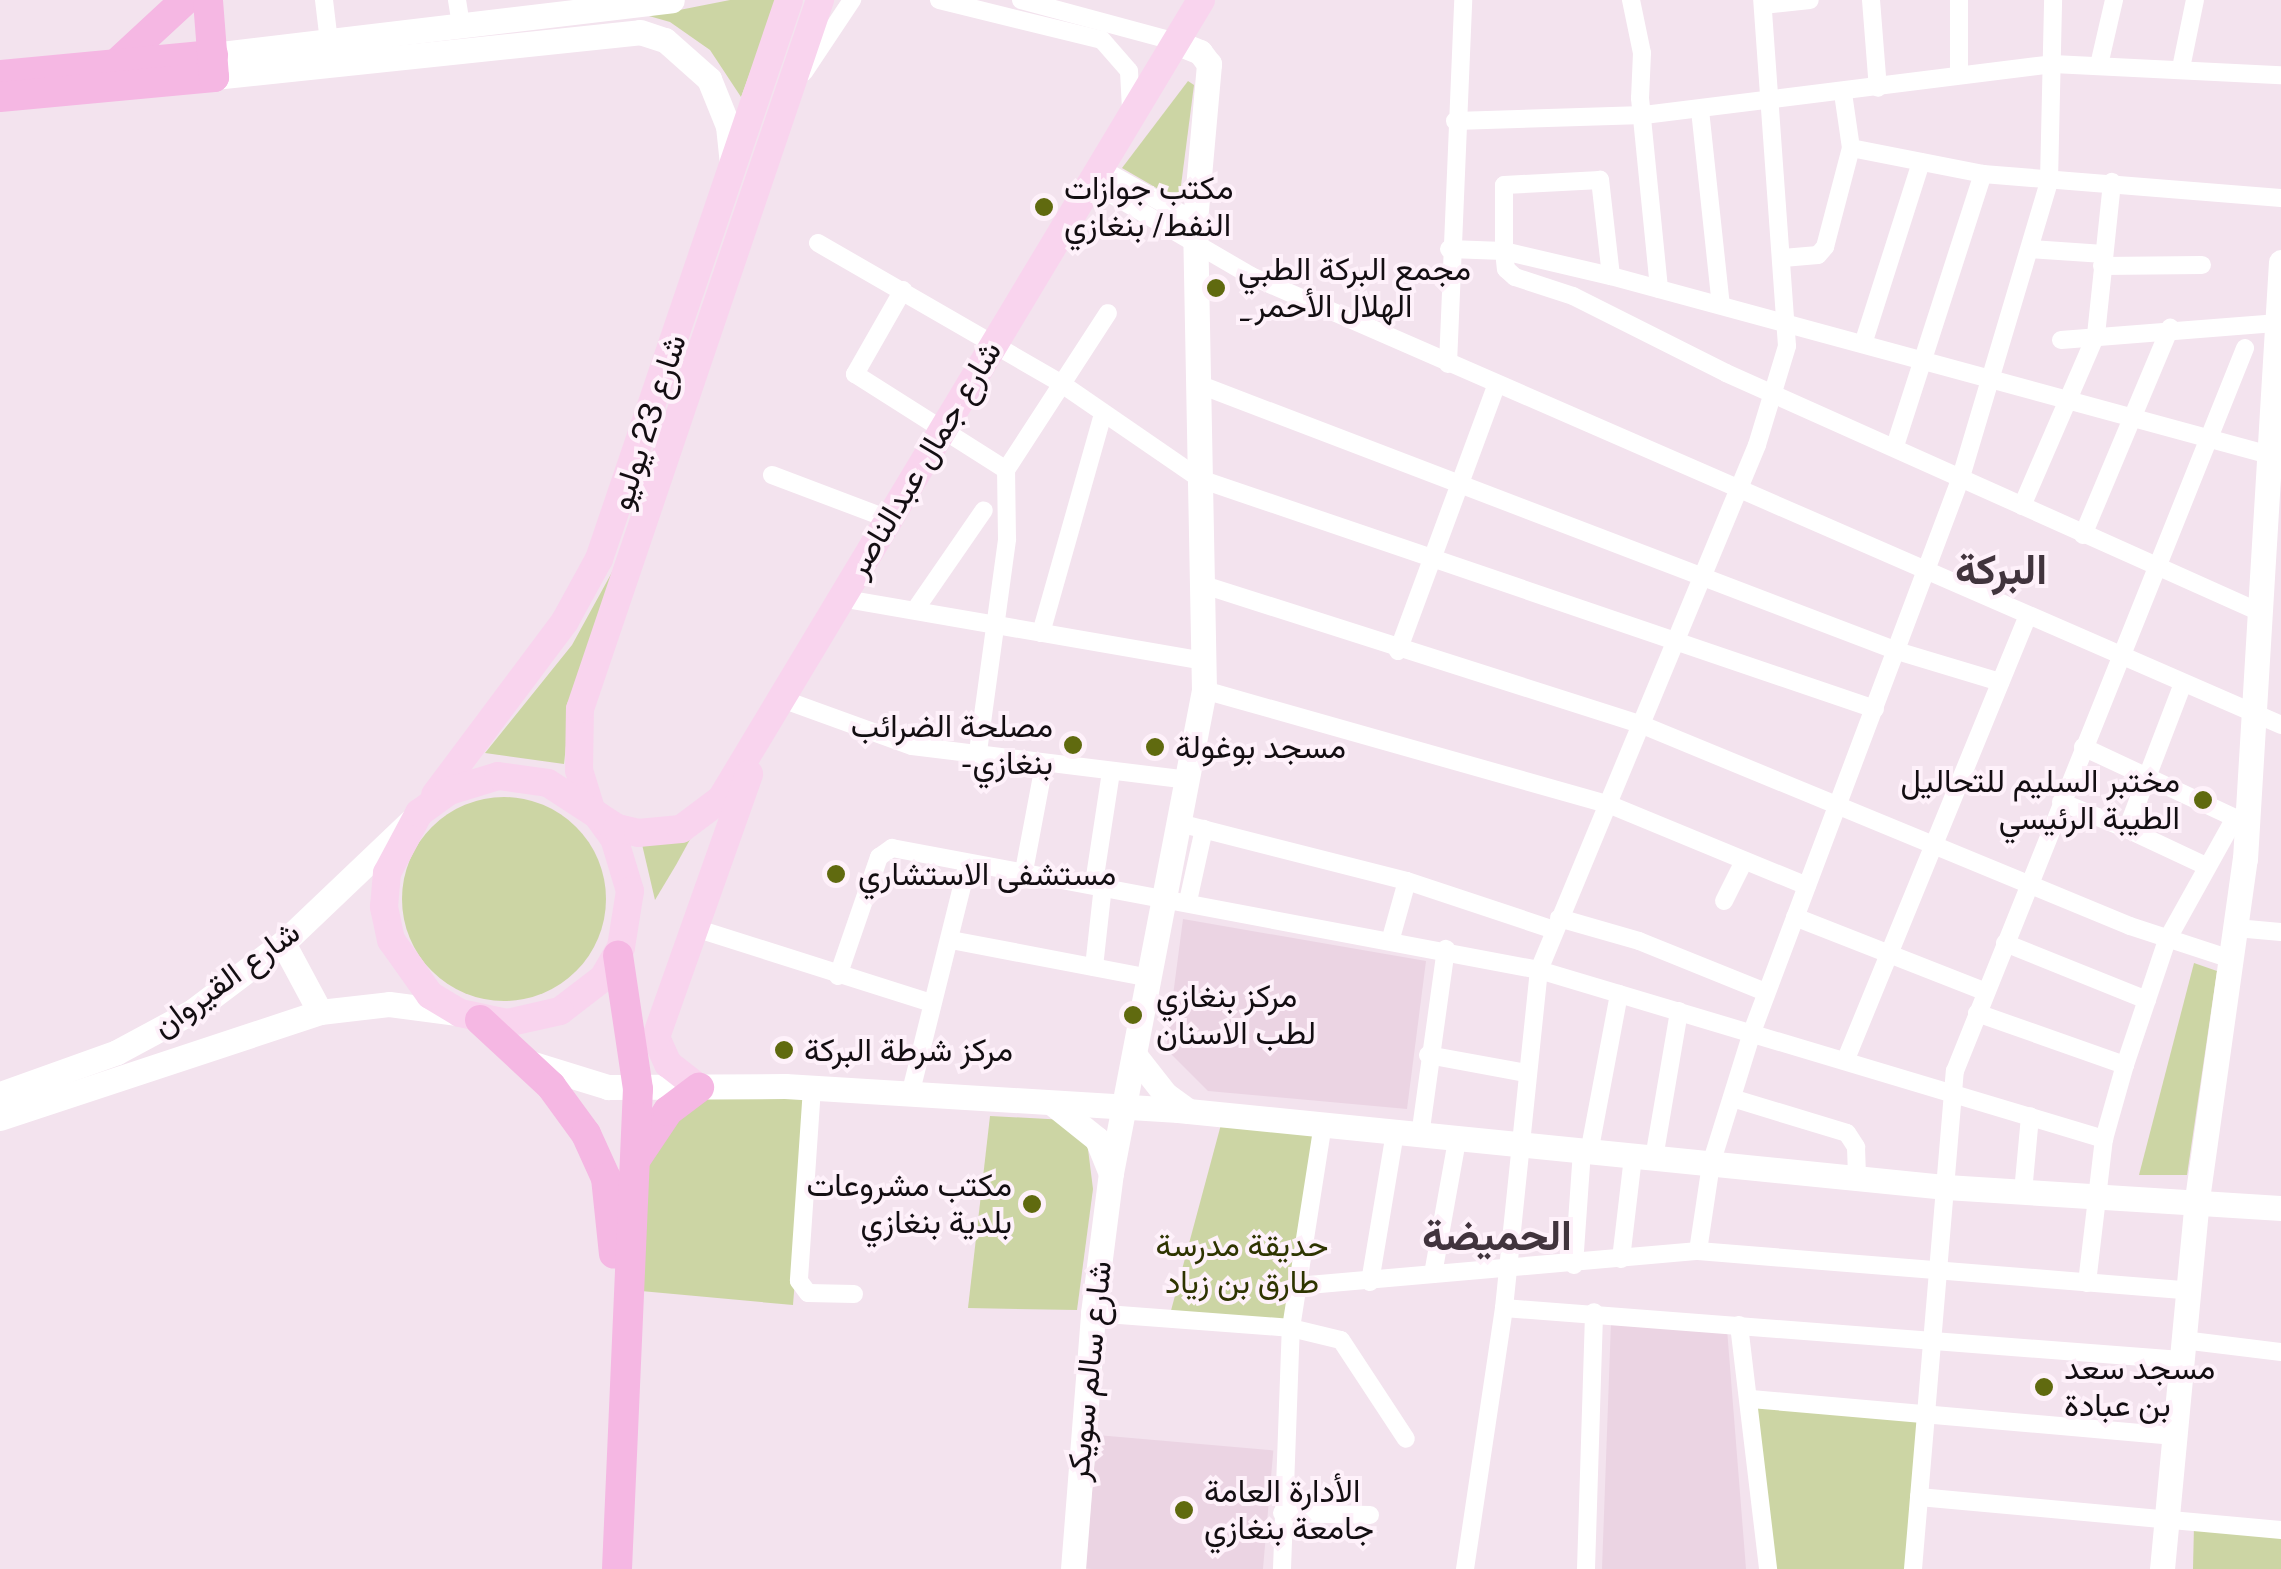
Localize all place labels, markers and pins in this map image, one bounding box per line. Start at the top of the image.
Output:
place label: مكتب جوازات النفط/ بنغازي [1064,170,1234,245]
marker: مكتب جوازات النفط/ بنغازي [1033,196,1055,218]
place label: مجمع البركة الطبي _الهلال الأحمر [1238,251,1471,326]
marker: مجمع البركة الطبي _الهلال الأحمر [1203,275,1229,301]
place label: مصلحة الضرائب -بنغازي [851,708,1053,783]
place label: مسجد بوغولة [1175,728,1346,766]
marker: مصلحة الضرائب -بنغازي [1062,734,1084,756]
marker: مسجد بوغولة [1144,736,1166,758]
place label: مختبر السليم للتحاليل الطيبة الرئيسي [1901,763,2180,838]
marker: مختبر السليم للتحاليل الطيبة الرئيسي [2190,787,2216,813]
place label: مستشفى الاستشاري [858,855,1116,893]
marker: مستشفى الاستشاري [823,861,849,887]
place label: مركز بنغازي لطب الاسنان [1156,978,1316,1053]
marker: مركز بنغازي لطب الاسنان [1120,1002,1146,1028]
place label: مركز شرطة البركة [804,1031,1013,1069]
marker: مركز شرطة البركة [773,1039,795,1061]
place label: مكتب مشروعات بلدية بنغازي [806,1167,1012,1242]
marker: مكتب مشروعات بلدية بنغازي [1021,1193,1043,1215]
place label: مسجد سعد بن عبادة [2064,1350,2215,1425]
marker: مسجد سعد بن عبادة [2033,1376,2055,1398]
place label: الأدارة العامة جامعة بنغازي [1204,1473,1374,1548]
marker: الأدارة العامة جامعة بنغازي [1173,1499,1195,1521]

